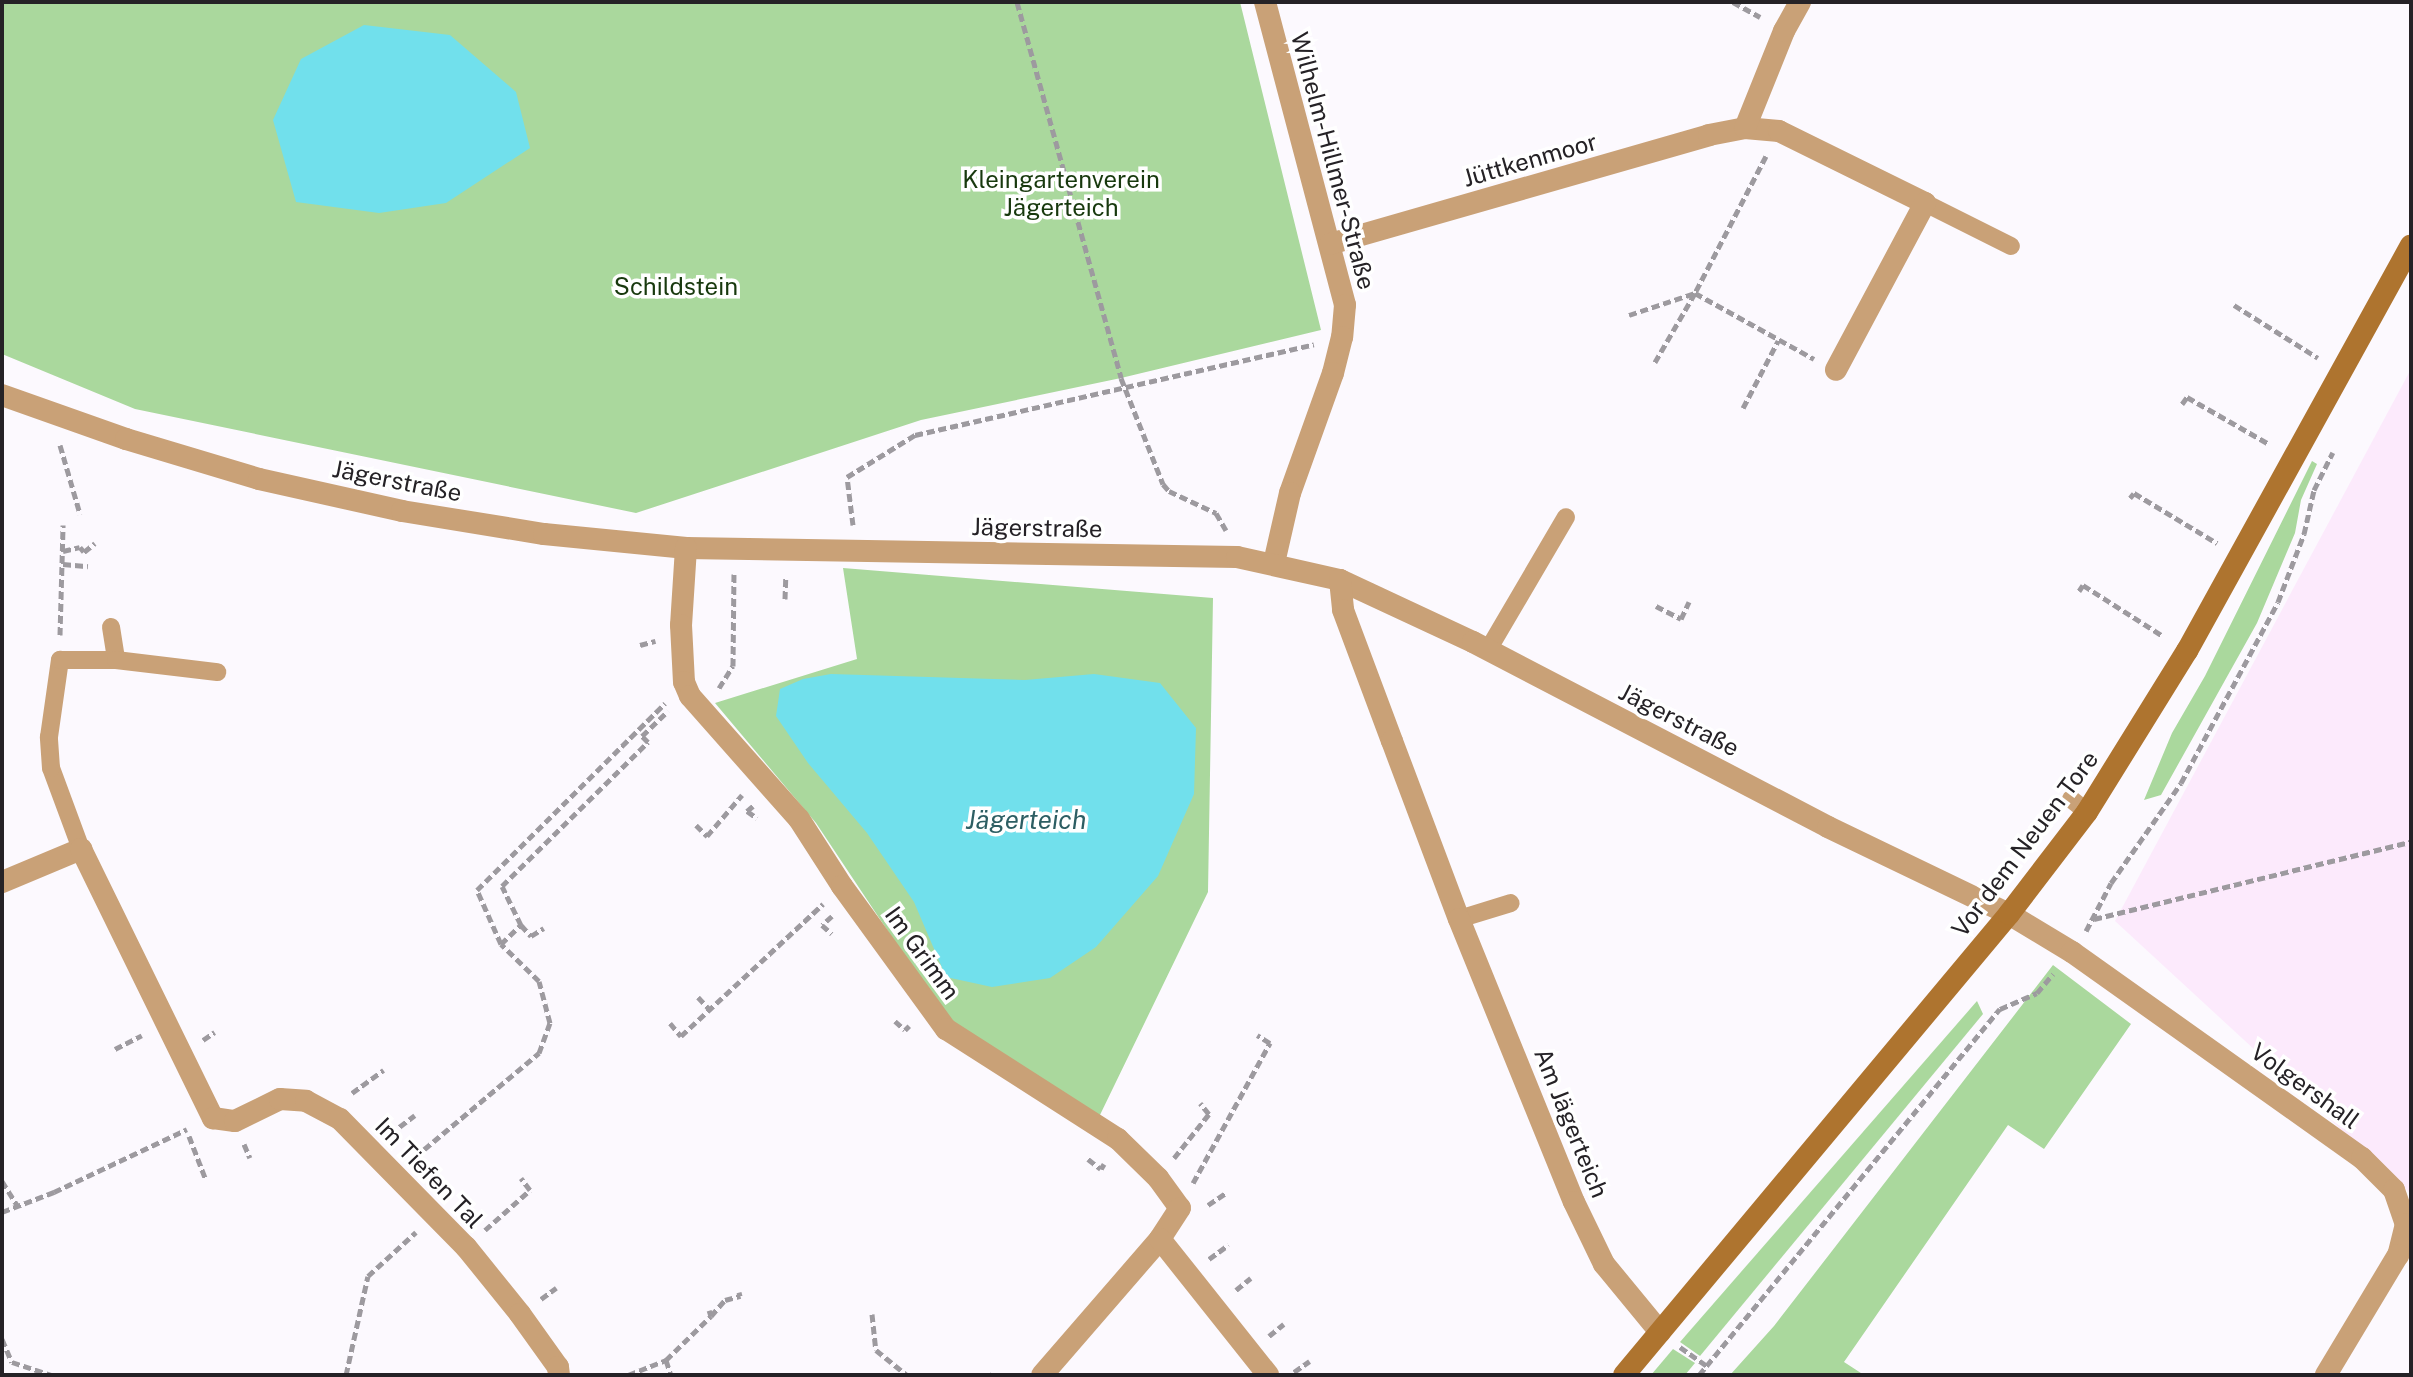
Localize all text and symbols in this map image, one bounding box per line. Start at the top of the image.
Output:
street label: Wilhelm-Hillmer-Straße [1285,29,1381,293]
street label: Jüttkenmoor [1460,127,1600,193]
park label: Kleingartenverein Jägerteich [962,166,1160,222]
park label: Schildstein [614,273,738,301]
street label: Jägerstraße [330,454,464,508]
street label: Jägerstraße [971,512,1103,544]
street label: Jägerstraße [1614,677,1744,763]
street label: Vor dem Neuen Tore [1946,745,2104,943]
water label: Jägerteich [966,804,1086,836]
street label: Im Grimm [879,901,965,1005]
street label: Volgershall [2245,1037,2365,1135]
street label: Am Jägerteich [1528,1044,1614,1202]
street label: Im Tiefen Tal [369,1112,489,1234]

